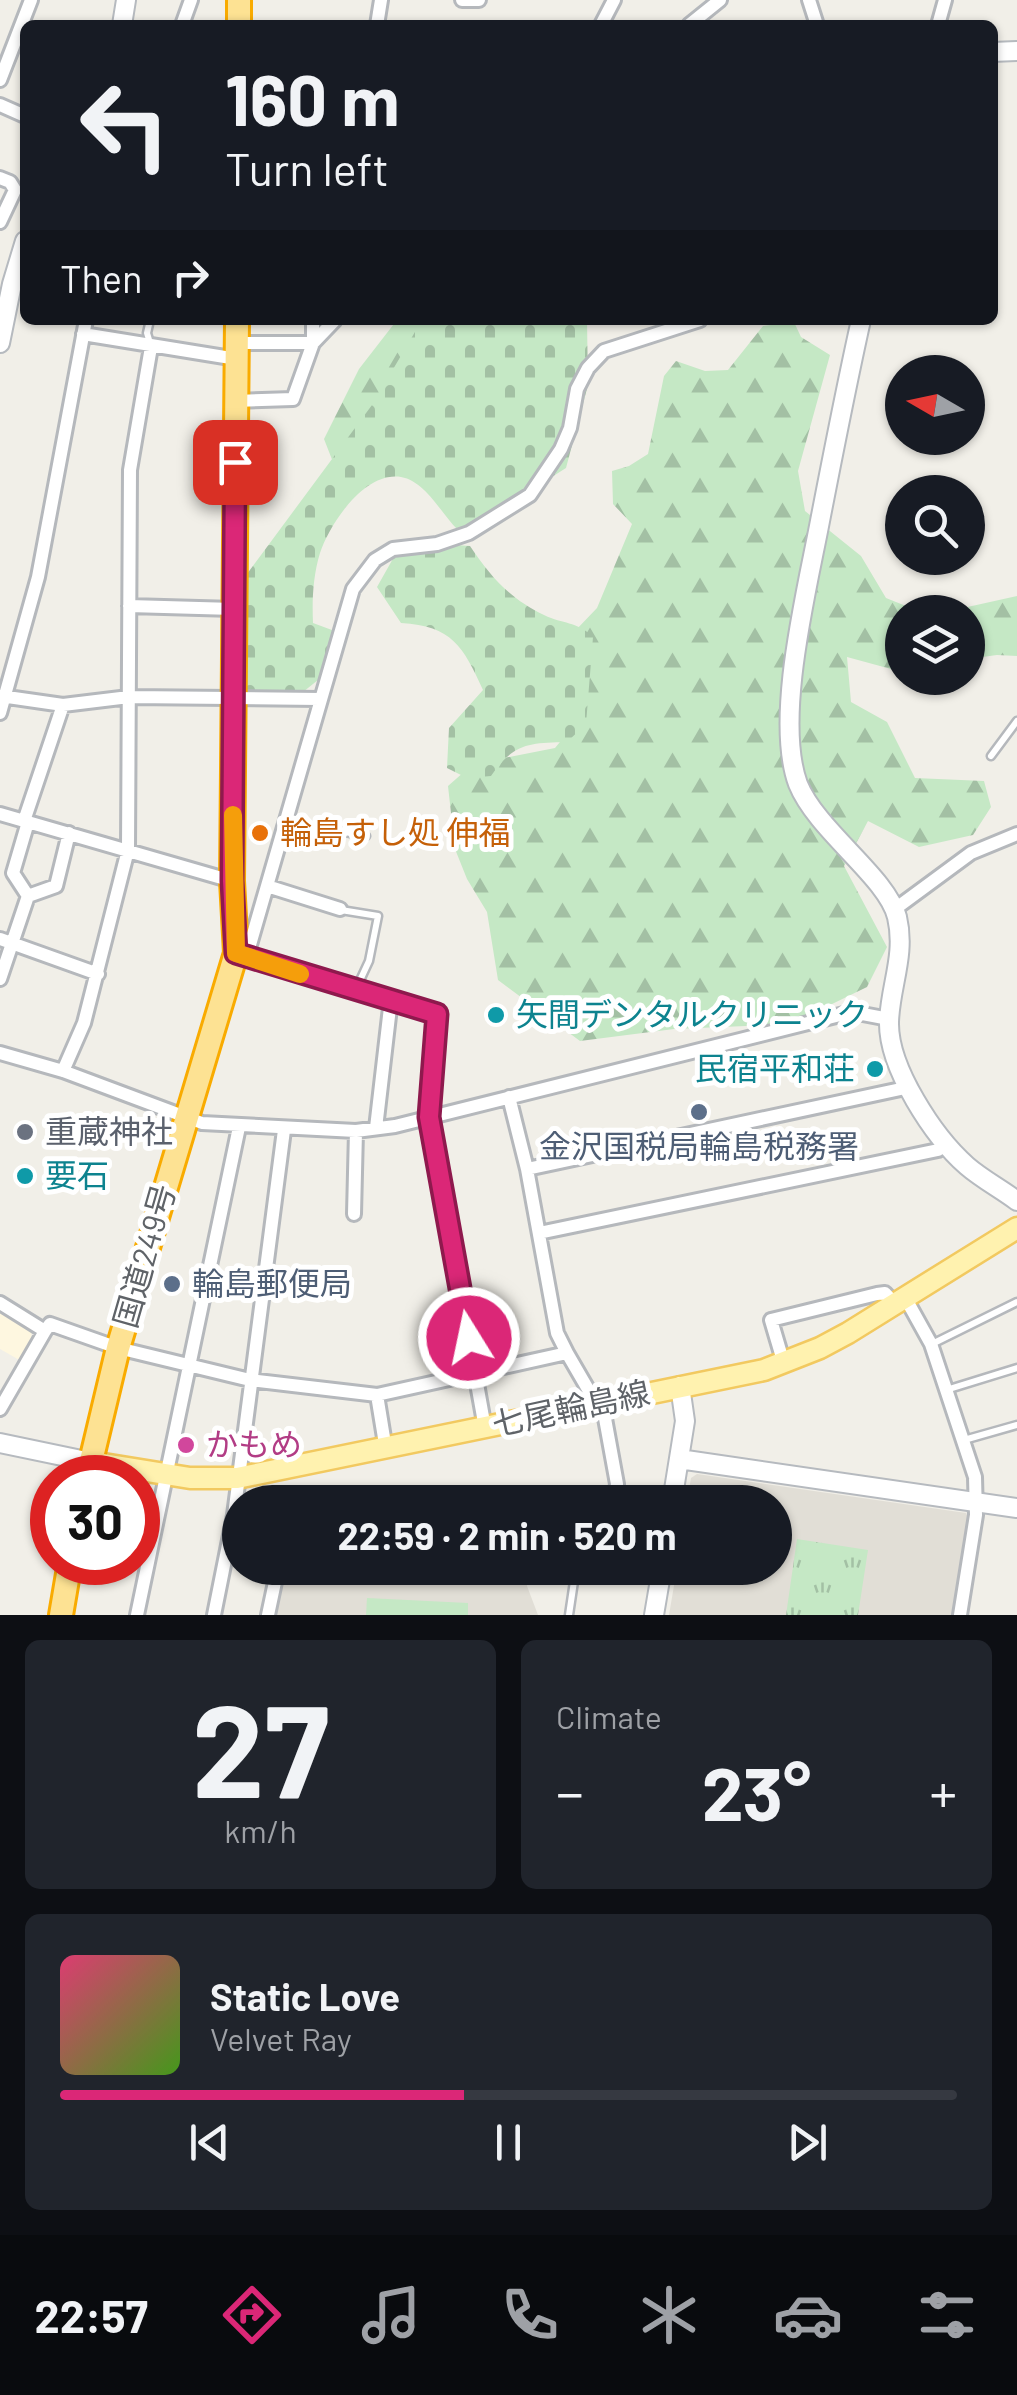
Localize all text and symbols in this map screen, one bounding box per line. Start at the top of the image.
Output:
text: 160 m [225,56,400,140]
icon: left [60,60,190,190]
text: Turn left [225,141,389,195]
icon: right [163,250,218,305]
text: Then [60,255,143,301]
north arrow [885,355,985,455]
map controls [885,355,985,695]
pin [193,420,278,505]
icon: arrive [208,435,263,490]
button: search [885,475,985,575]
button: layers [885,595,985,695]
place label: 輪島すし処 伸福 [280,812,510,850]
marker: 輪島すし処 伸福 [249,822,271,844]
place label: 矢間デンタルクリニック [516,994,868,1032]
marker: 矢間デンタルクリニック [485,1004,507,1026]
place label: 民宿平和荘 [695,1048,855,1086]
marker: 民宿平和荘 [864,1058,886,1080]
marker: 金沢国税局輪島税務署 [688,1101,710,1123]
place label: 重蔵神社 [45,1111,173,1149]
marker: 重蔵神社 [14,1121,36,1143]
place label: 金沢国税局輪島税務署 [539,1126,859,1164]
place label: 要石 [45,1155,109,1193]
marker: 要石 [14,1165,36,1187]
street label: 国道249号 [104,1179,182,1332]
place label: 輪島郵便局 [192,1263,352,1301]
marker: 輪島郵便局 [161,1273,183,1295]
position arrow [417,1286,521,1390]
street label: 七尾輪島線 [488,1372,653,1442]
place label: かもめ [206,1424,302,1462]
marker: かもめ [175,1434,197,1456]
speed limit sign: 30 [30,1455,160,1585]
text: 22:59 · 2 min · 520 m [337,1512,677,1558]
text: 27 [192,1668,329,1824]
text: Climate [556,1697,662,1735]
text: 23° [702,1746,811,1836]
text: − [556,1758,584,1824]
text: + [929,1758,957,1824]
text: km/h [224,1811,297,1849]
text: Static Love [210,1973,400,2019]
text: Velvet Ray [210,2019,352,2057]
icon: previous [182,2115,237,2170]
icon: pause [481,2115,536,2170]
icon: next [780,2115,835,2170]
icon: directions [217,2280,287,2350]
icon: music [356,2280,426,2350]
icon: phone [495,2280,565,2350]
icon: climate [634,2280,704,2350]
icon: car [773,2280,843,2350]
icon: filters [912,2280,982,2350]
text: 22:57 [35,2288,148,2342]

